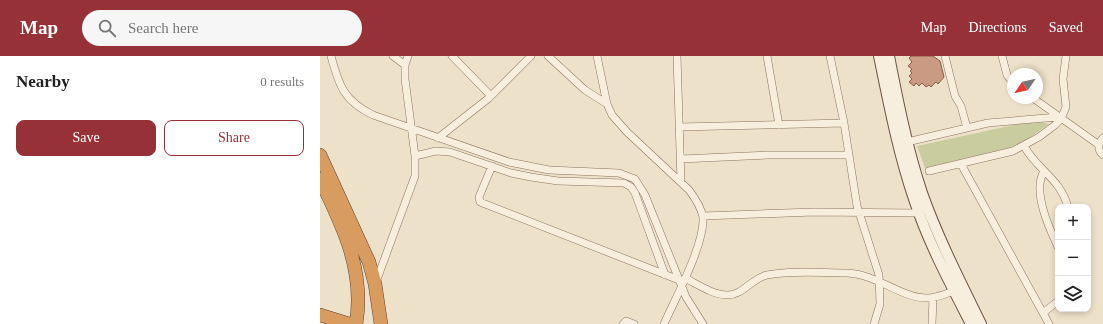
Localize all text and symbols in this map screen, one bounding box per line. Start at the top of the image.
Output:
search box [82,10,362,46]
text: Map [20,17,58,38]
icon: search [96,17,118,39]
text: Search here [128,20,198,36]
text: Map [921,20,946,35]
text: Directions [968,20,1027,35]
text: Saved [1049,20,1083,35]
north arrow [1007,68,1043,104]
text: Nearby [16,72,70,91]
text: 0 results [260,74,304,89]
button: Save [16,120,156,156]
button: Share [164,120,304,156]
map controls [1055,204,1091,312]
button: + [1055,204,1091,240]
button: − [1055,240,1091,276]
button: layers [1055,276,1091,312]

